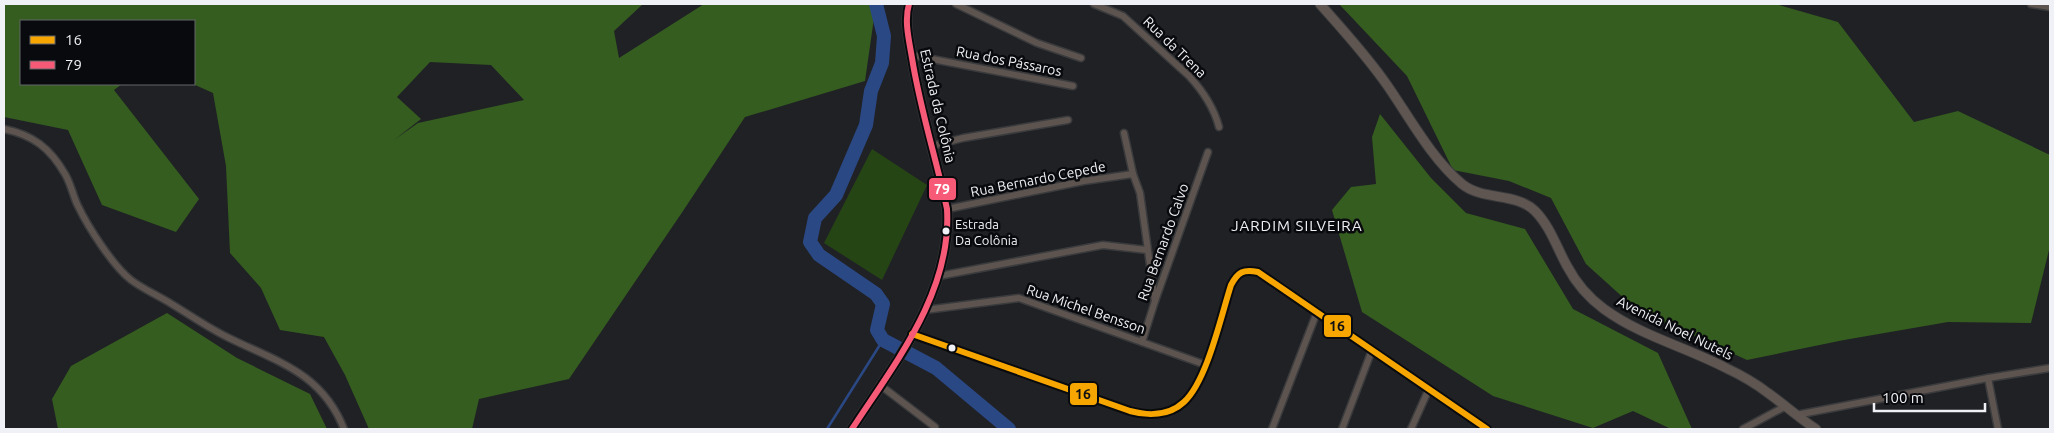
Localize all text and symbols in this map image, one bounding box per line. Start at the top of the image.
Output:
street label: Rua da Trena [1140,13,1210,81]
legend [20,20,195,85]
text: 16 [65,31,82,48]
street label: Rua dos Pássaros [955,43,1063,79]
street label: Estrada da Colônia [917,48,959,164]
text: 79 [65,56,82,73]
street label: Rua Bernardo Cepede [969,158,1107,200]
line badge: 79 [928,177,957,201]
text: 79 [934,181,950,197]
street label: Rua Bernardo Calvo [1134,181,1192,303]
place label: Estrada Da Colônia [955,217,1018,247]
district label: JARDIM SILVEIRA [1231,217,1363,234]
marker: Estrada Da Colônia [941,226,951,236]
street label: Rua Michel Bensson [1024,281,1148,337]
street label: Avenida Noel Nutels [1614,293,1736,363]
line badge: 16 [1323,314,1352,338]
text: 16 [1329,318,1345,334]
unlabelled marker [947,343,957,353]
scale bar [1874,380,1985,412]
line badge: 16 [1069,382,1098,406]
text: 16 [1075,386,1091,402]
text: 100 m [1882,389,1924,406]

